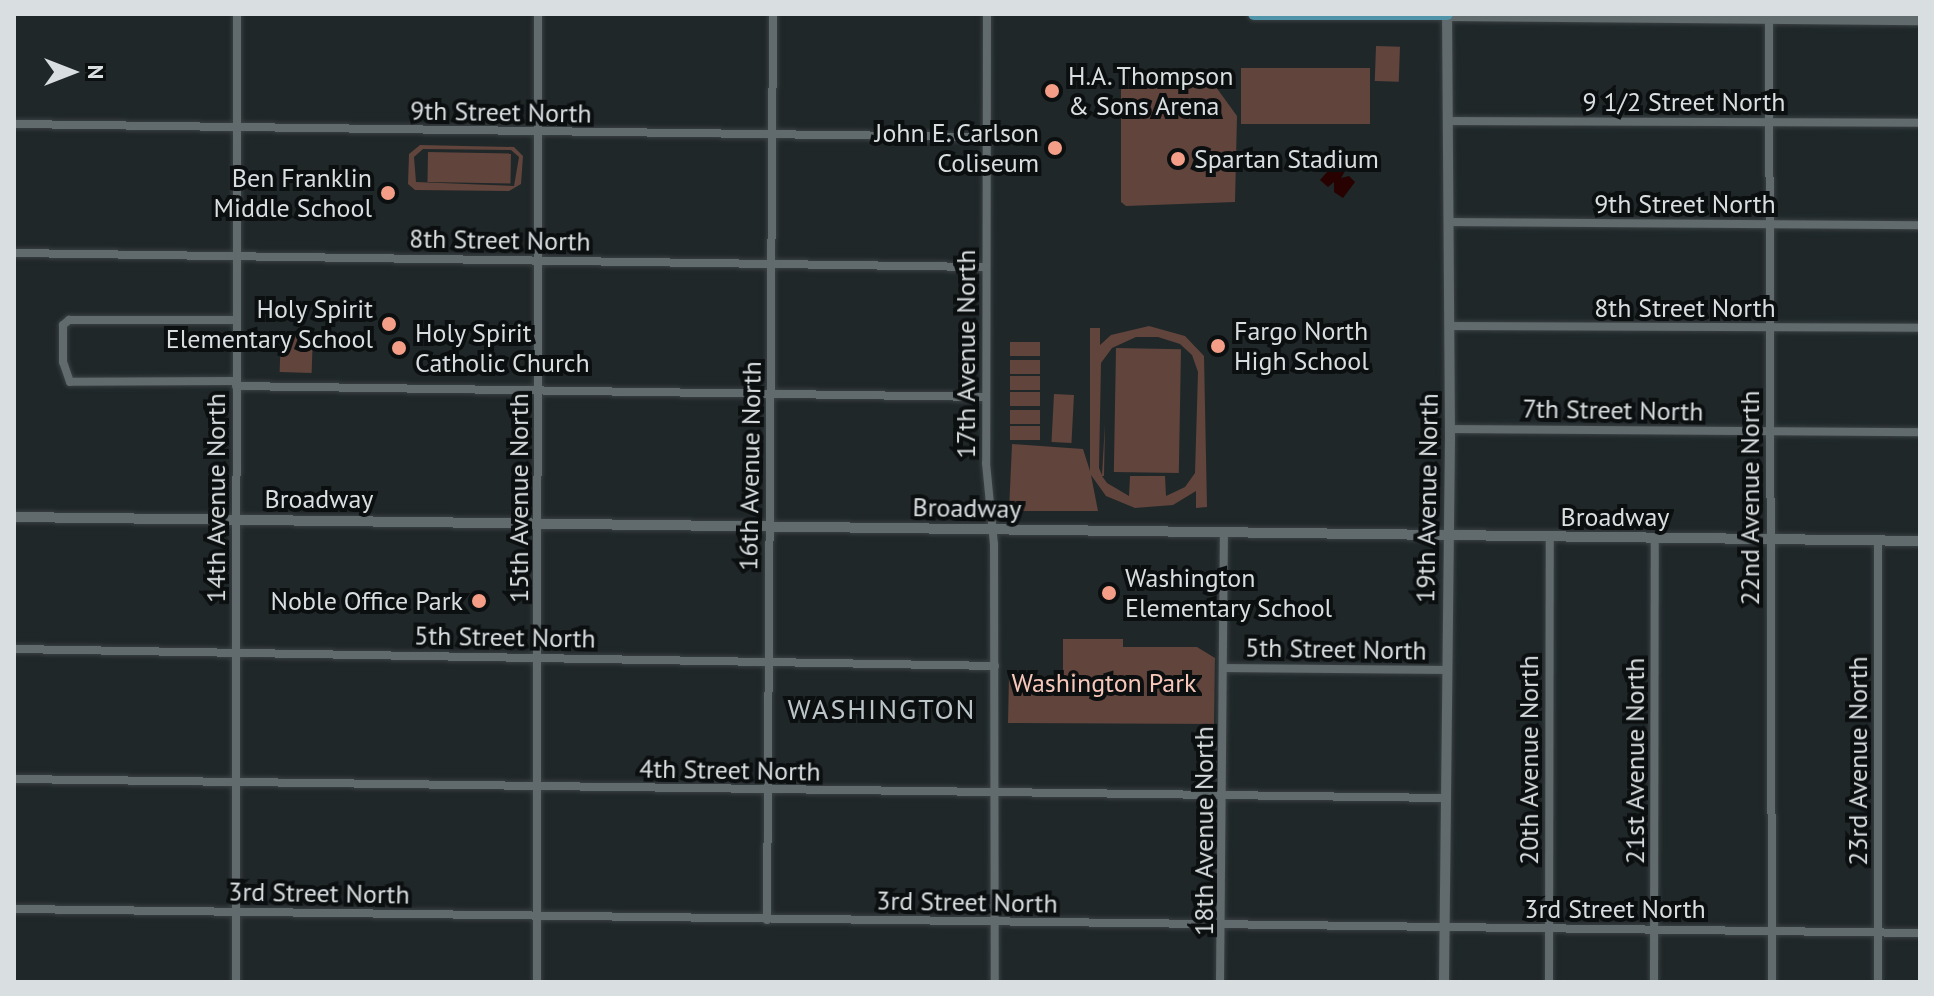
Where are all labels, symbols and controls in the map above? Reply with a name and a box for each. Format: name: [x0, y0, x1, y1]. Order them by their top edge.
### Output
north arrow: [32, 32, 112, 112]
place label: H.A. Thompson & Sons Arena: [1068, 60, 1236, 122]
text: N: [82, 65, 110, 79]
marker: H.A. Thompson & Sons Arena: [1043, 82, 1061, 100]
street label: 9 1/2 Street North: [1582, 86, 1786, 118]
street label: 9th Street North: [410, 95, 592, 129]
place label: John E. Carlson Coliseum: [873, 117, 1039, 178]
marker: John E. Carlson Coliseum: [1046, 139, 1064, 157]
place label: Spartan Stadium: [1194, 143, 1379, 175]
marker: Spartan Stadium: [1169, 150, 1187, 168]
place label: Ben Franklin Middle School: [214, 162, 372, 224]
marker: Ben Franklin Middle School: [379, 184, 397, 202]
street label: 9th Street North: [1594, 188, 1776, 220]
street label: 8th Street North: [409, 223, 591, 257]
street label: 17th Avenue North: [950, 249, 982, 459]
street label: 8th Street North: [1594, 292, 1776, 324]
place label: Holy Spirit Elementary School: [165, 293, 373, 354]
marker: Holy Spirit Elementary School: [380, 315, 398, 333]
place label: Fargo North High School: [1234, 315, 1369, 376]
place label: Holy Spirit Catholic Church: [415, 317, 590, 378]
marker: Fargo North High School: [1209, 337, 1227, 355]
marker: Holy Spirit Catholic Church: [390, 339, 408, 357]
street label: 16th Avenue North: [733, 360, 767, 572]
street label: 22nd Avenue North: [1734, 390, 1766, 606]
street label: 19th Avenue North: [1410, 392, 1444, 604]
street label: 14th Avenue North: [200, 393, 232, 603]
street label: 15th Avenue North: [503, 393, 535, 603]
street label: 7th Street North: [1522, 393, 1704, 427]
street label: Broadway: [265, 483, 373, 515]
street label: Broadway: [912, 491, 1022, 525]
street label: Broadway: [1561, 501, 1669, 533]
place label: Washington Elementary School: [1125, 562, 1333, 624]
marker: Washington Elementary School: [1100, 584, 1118, 602]
place label: Noble Office Park: [271, 585, 463, 617]
marker: Noble Office Park: [470, 592, 488, 610]
street label: 5th Street North: [414, 620, 596, 654]
street label: 5th Street North: [1245, 632, 1427, 666]
street label: 20th Avenue North: [1513, 655, 1545, 865]
street label: 23rd Avenue North: [1842, 656, 1874, 866]
street label: 21st Avenue North: [1619, 657, 1651, 865]
park label: Washington Park: [1011, 667, 1197, 699]
district label: WASHINGTON: [788, 692, 976, 726]
street label: 18th Avenue North: [1188, 726, 1220, 936]
street label: 4th Street North: [639, 753, 821, 787]
street label: 3rd Street North: [228, 876, 410, 910]
street label: 3rd Street North: [876, 885, 1058, 919]
street label: 3rd Street North: [1524, 893, 1706, 925]

